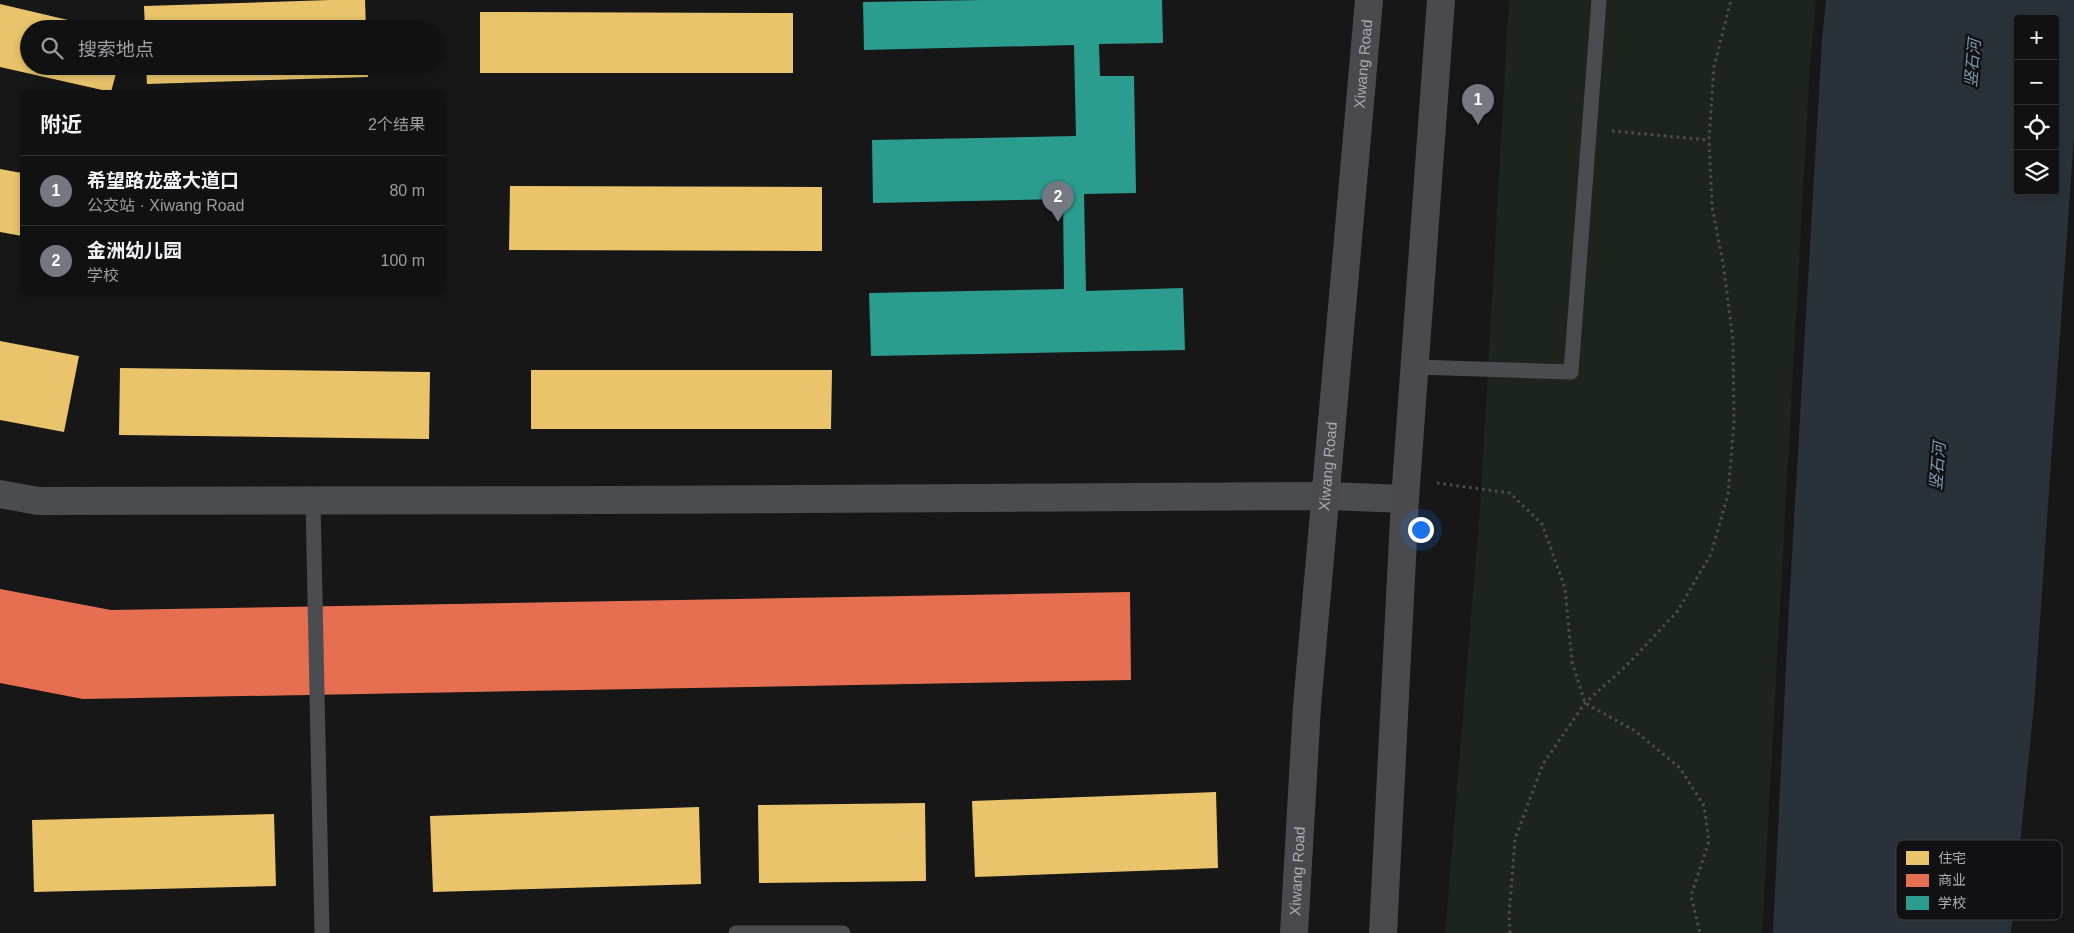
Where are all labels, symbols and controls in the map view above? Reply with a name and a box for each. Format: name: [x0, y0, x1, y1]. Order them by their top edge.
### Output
map controls: [2014, 15, 2059, 195]
button: +: [2014, 15, 2059, 60]
street label: Xiwang Road: [1351, 19, 1375, 109]
search box: [20, 20, 445, 75]
icon: search: [38, 34, 66, 62]
water label: 竖石河: [1962, 35, 1983, 88]
text: 搜索地点: [78, 39, 154, 60]
button: −: [2014, 60, 2059, 105]
pin: 1: [1462, 84, 1494, 125]
button: locate: [2014, 105, 2059, 150]
text: 附近: [40, 113, 82, 136]
text: 2个结果: [368, 116, 425, 133]
button: layers: [2014, 150, 2059, 195]
text: 希望路龙盛大道口: [87, 170, 239, 191]
pin: 2: [1042, 181, 1074, 222]
text: 1: [52, 182, 60, 199]
text: 80 m: [389, 182, 425, 199]
text: 公交站 · Xiwang Road: [87, 197, 244, 214]
text: 金洲幼儿园: [87, 240, 182, 261]
text: 2: [52, 252, 60, 269]
text: 100 m: [381, 252, 425, 269]
text: 学校: [87, 267, 119, 284]
street label: Xiwang Road: [1315, 421, 1340, 511]
water label: 竖石河: [1927, 438, 1948, 491]
your location: [1408, 517, 1434, 543]
street label: Xiwang Road: [1286, 826, 1308, 916]
legend: [1896, 840, 2062, 920]
text: 住宅: [1938, 850, 1966, 866]
text: 商业: [1938, 872, 1966, 888]
text: 学校: [1938, 895, 1966, 911]

